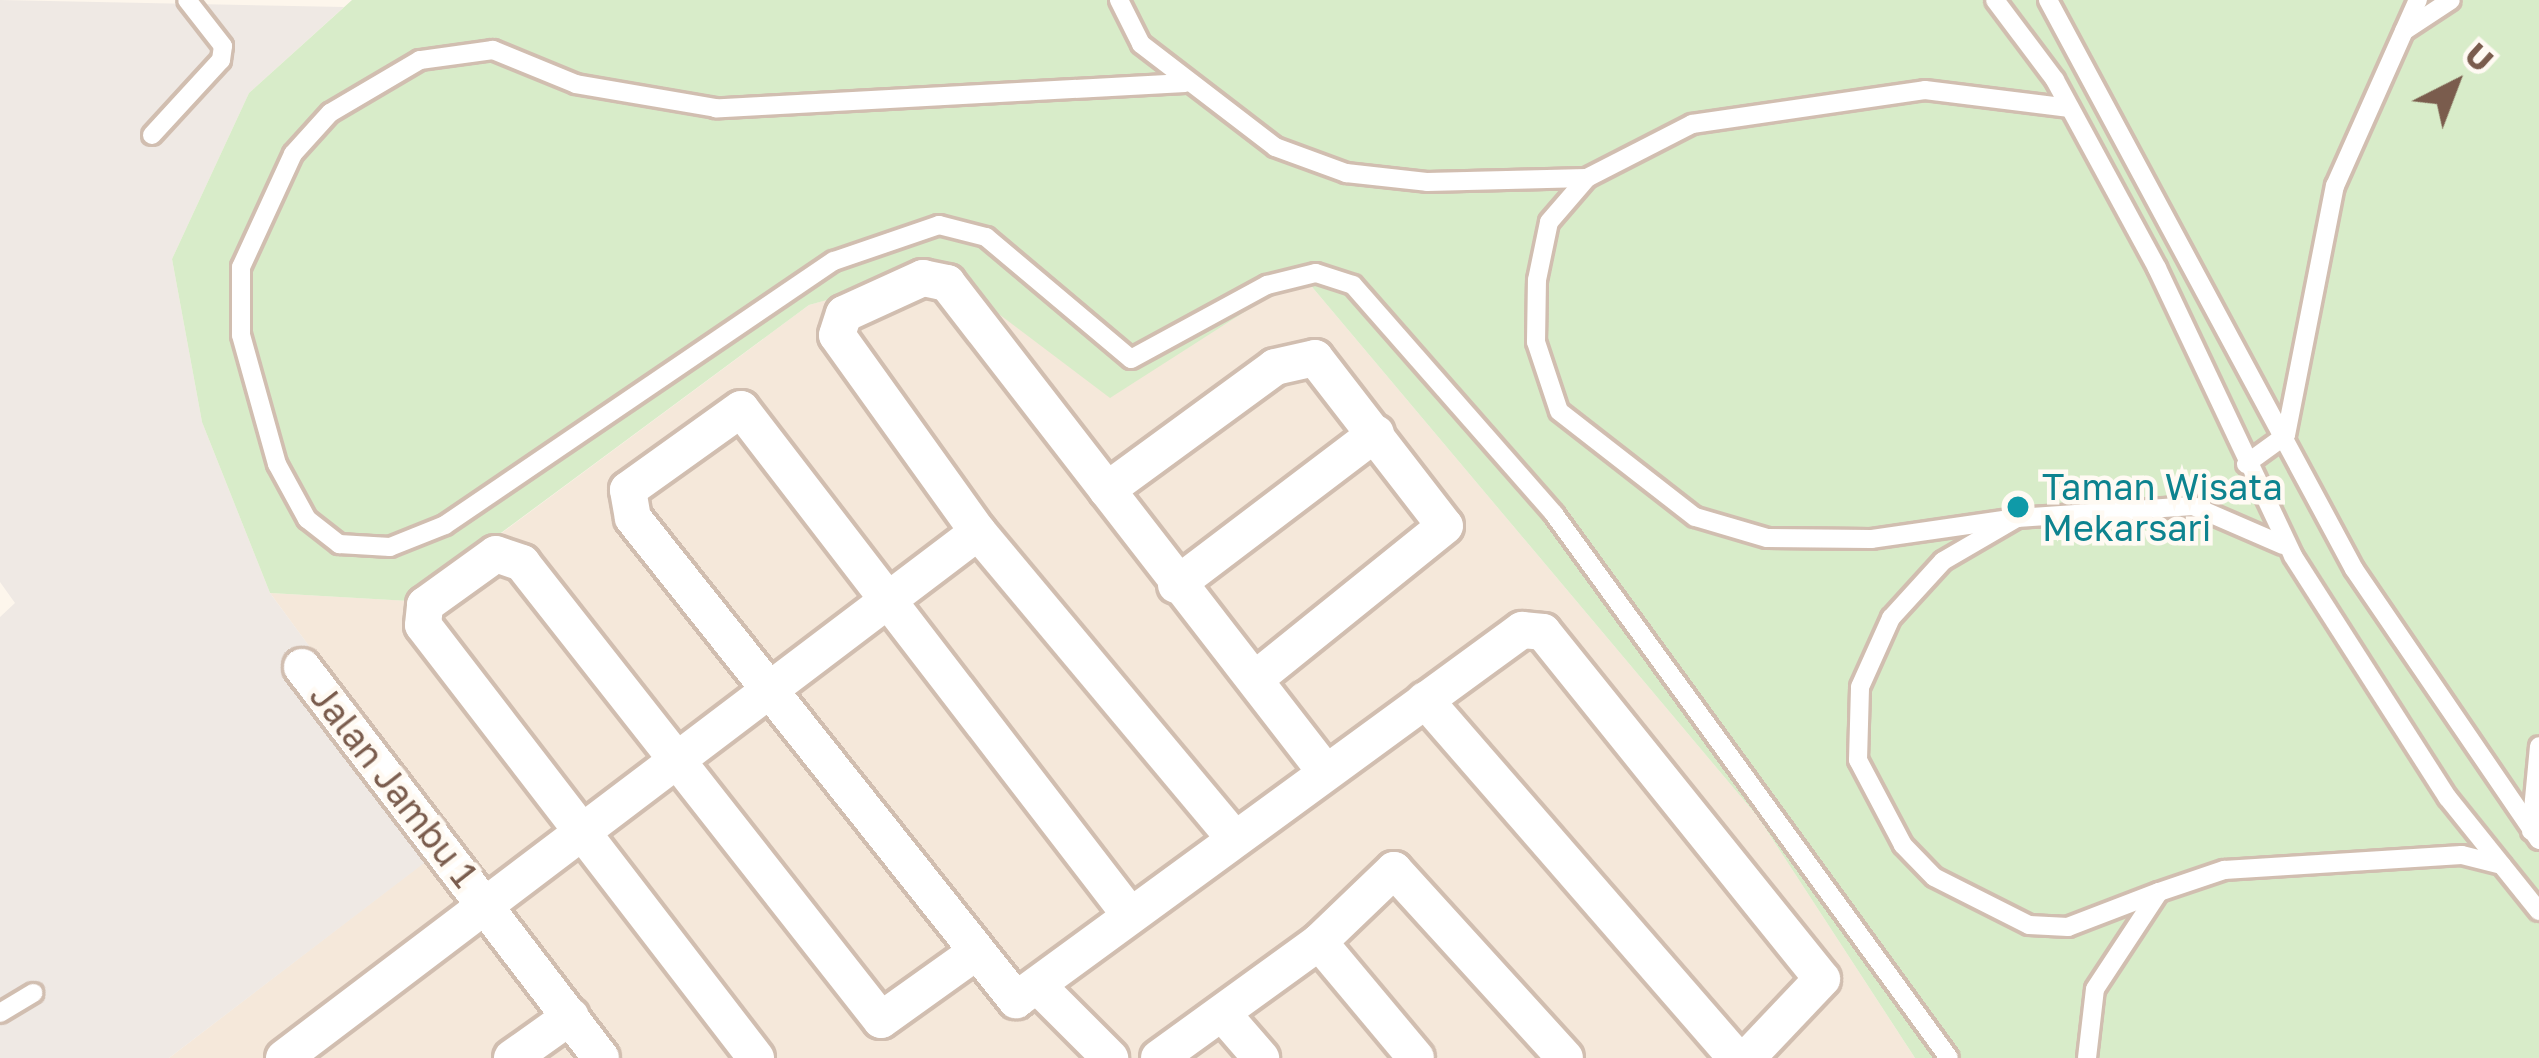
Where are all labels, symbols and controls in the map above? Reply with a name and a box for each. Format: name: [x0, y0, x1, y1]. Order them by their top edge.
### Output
north arrow: [2395, 24, 2515, 144]
text: U: [2457, 34, 2501, 79]
place label: Taman Wisata Mekarsari: [2042, 464, 2283, 549]
marker: Taman Wisata Mekarsari: [2005, 494, 2031, 520]
street label: Jalan Jambu 1: [301, 675, 487, 895]

